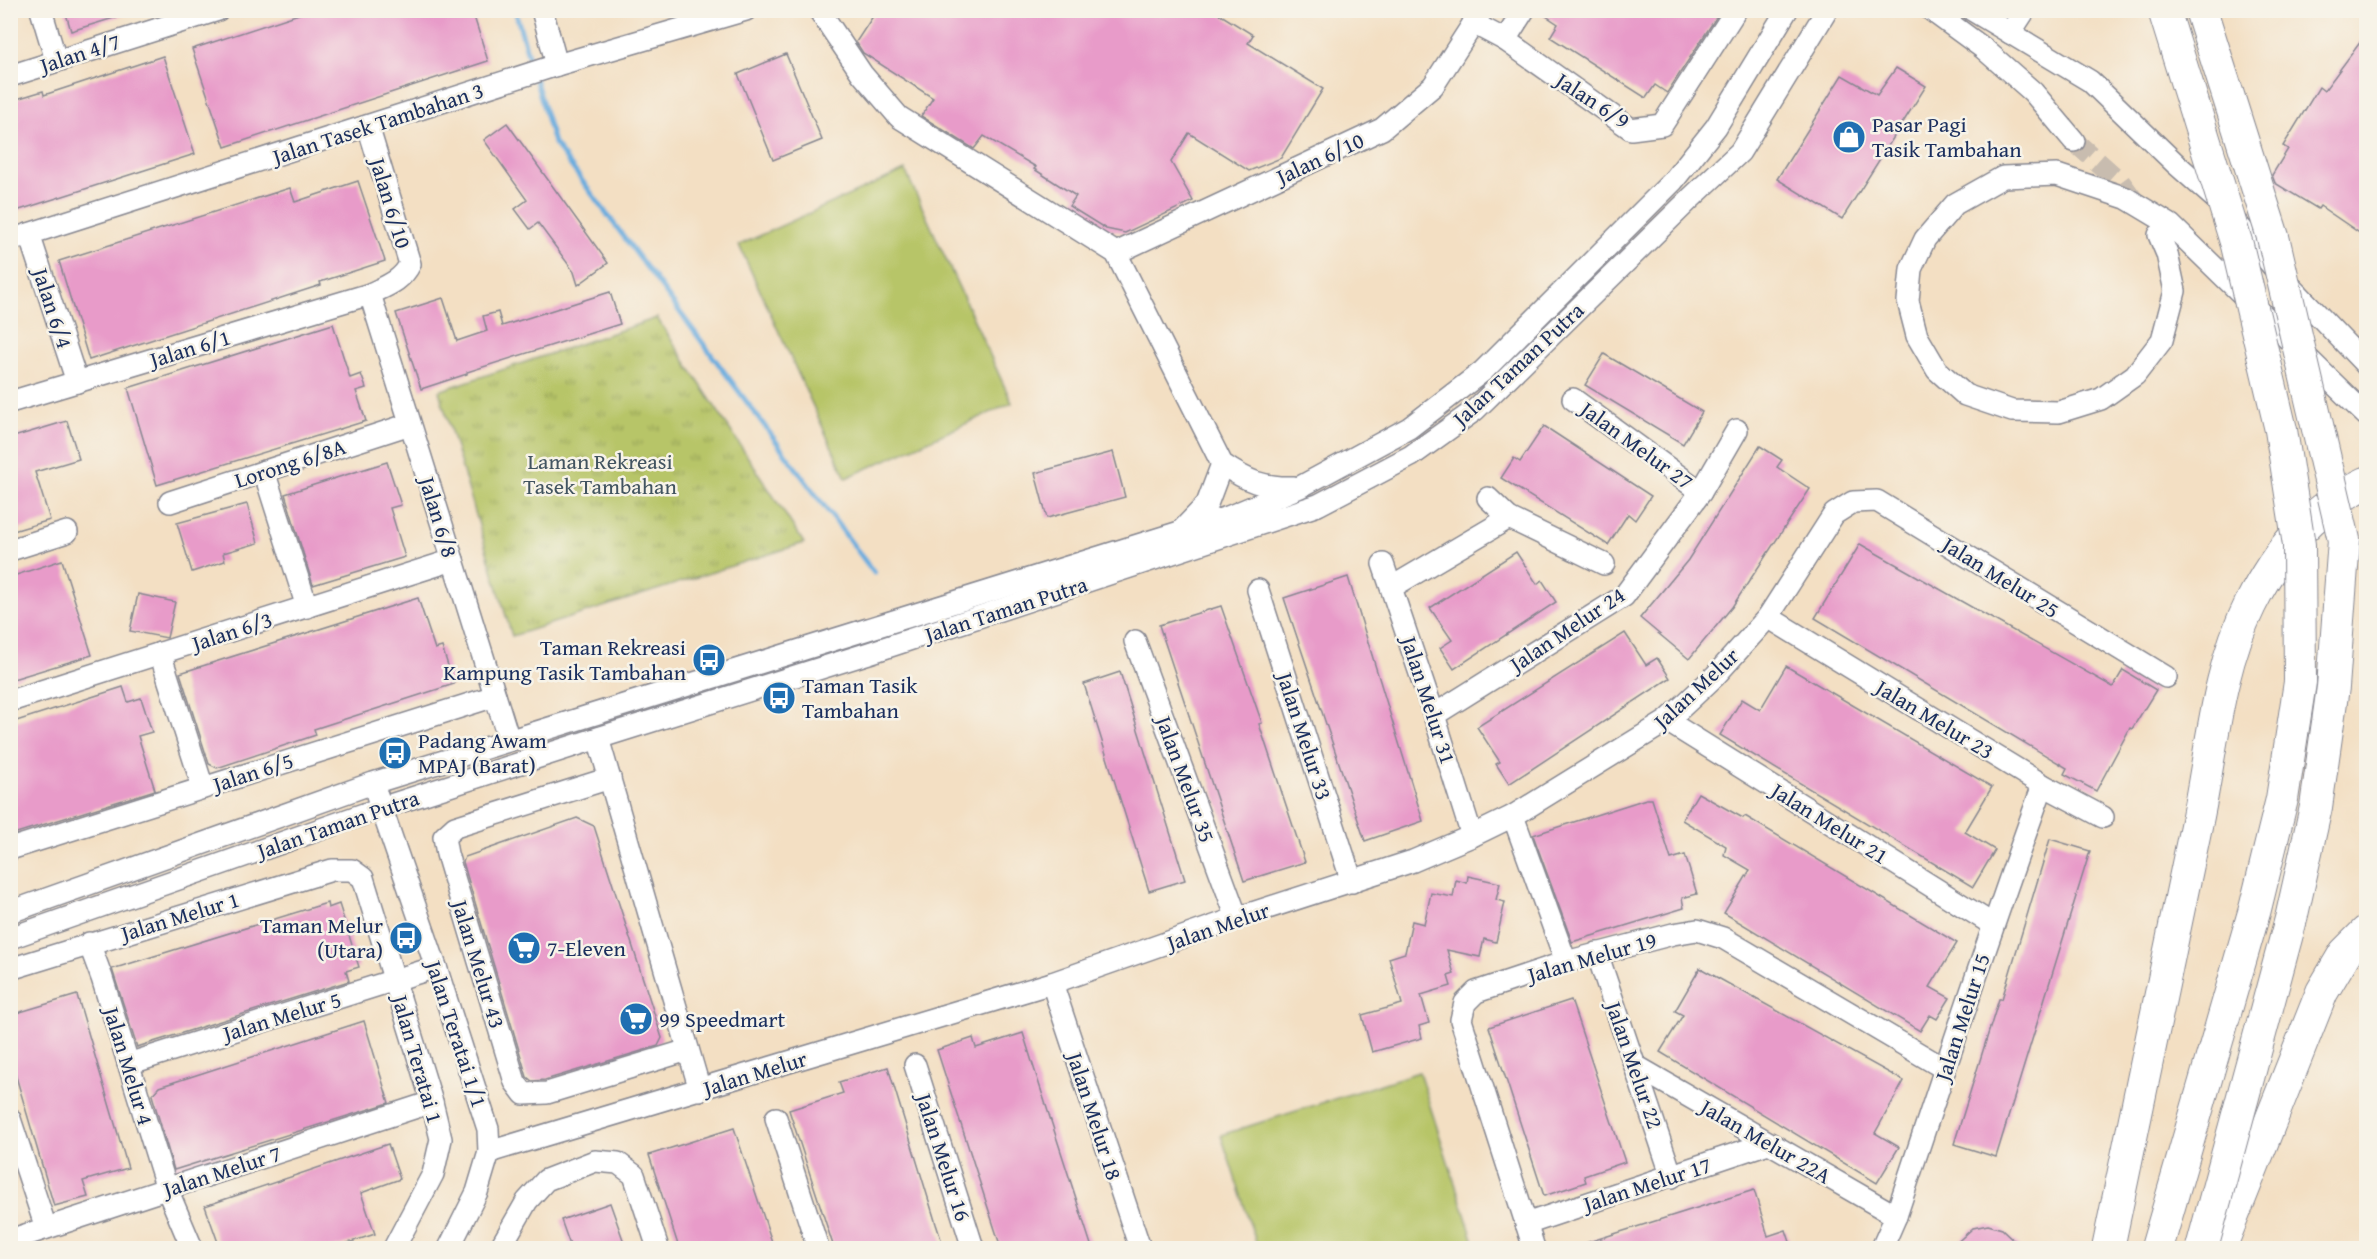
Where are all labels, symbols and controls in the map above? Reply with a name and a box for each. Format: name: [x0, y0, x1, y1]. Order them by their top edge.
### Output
street label: Jalan 4/7: [33, 25, 124, 82]
street label: Jalan 6/9: [1547, 62, 1636, 136]
street label: Jalan Tasek Tambahan 3: [265, 74, 488, 173]
place label: Pasar Pagi Tasik Tambahan: [1872, 108, 2022, 165]
shop icon: Pasar Pagi Tasik Tambahan: [1831, 119, 1867, 155]
street label: Jalan 6/10: [1268, 124, 1369, 193]
street label: Jalan 6/10: [361, 151, 420, 252]
street label: Jalan 6/4: [24, 261, 81, 352]
street label: Jalan Taman Putra: [1443, 294, 1591, 435]
street label: Jalan 6/1: [143, 321, 234, 376]
street label: Jalan Melur 27: [1572, 391, 1700, 497]
street label: Lorong 6/8A: [230, 430, 350, 496]
park label: Laman Rekreasi Tasek Tambahan: [523, 445, 677, 502]
street label: Jalan 6/8: [411, 470, 466, 561]
street label: Jalan Melur 25: [1934, 527, 2066, 626]
street label: Jalan Taman Putra: [918, 567, 1092, 651]
street label: Jalan Melur 24: [1501, 579, 1631, 681]
street label: Jalan 6/3: [185, 603, 276, 660]
street label: Jalan Melur 31: [1392, 629, 1465, 768]
place label: Taman Rekreasi Kampung Tasik Tambahan: [443, 631, 687, 688]
street label: Jalan Melur: [1644, 640, 1746, 738]
bus stop icon: Taman Rekreasi Kampung Tasik Tambahan: [691, 642, 727, 678]
street label: Jalan Melur 33: [1268, 665, 1341, 804]
place label: Taman Tasik Tambahan: [802, 669, 918, 726]
street label: Jalan Melur 23: [1867, 670, 2000, 767]
bus stop icon: Taman Tasik Tambahan: [761, 680, 797, 716]
street label: Jalan Melur 35: [1147, 708, 1224, 847]
place label: Padang Awam MPAJ (Barat): [418, 724, 547, 781]
bus stop icon: Padang Awam MPAJ (Barat): [377, 735, 413, 771]
street label: Jalan 6/5: [206, 744, 297, 801]
street label: Jalan Melur 21: [1763, 773, 1895, 872]
street label: Jalan Taman Putra: [250, 781, 424, 868]
street label: Jalan Melur 1: [114, 883, 243, 950]
street label: Jalan Melur 43: [443, 893, 514, 1032]
street label: Jalan Melur: [1160, 894, 1274, 959]
place label: Taman Melur (Utara): [260, 909, 383, 966]
bus stop icon: Taman Melur (Utara): [388, 920, 424, 956]
street label: Jalan Melur 19: [1521, 923, 1660, 991]
supermarket icon: 7-Eleven: [506, 930, 542, 966]
place label: 7-Eleven: [547, 932, 627, 964]
street label: Jalan Melur 15: [1925, 949, 1998, 1088]
street label: Jalan Teratai 1/1: [417, 953, 496, 1112]
street label: Jalan Melur 5: [216, 983, 345, 1050]
street label: Jalan Teratai 1: [384, 988, 452, 1127]
street label: Jalan Melur 22: [1597, 994, 1672, 1133]
street label: Jalan Melur 4: [95, 1000, 162, 1129]
supermarket icon: 99 Speedmart: [618, 1001, 654, 1037]
place label: 99 Speedmart: [659, 1003, 785, 1035]
street label: Jalan Melur: [696, 1042, 811, 1105]
street label: Jalan Melur 18: [1058, 1045, 1131, 1184]
street label: Jalan Melur 16: [907, 1086, 980, 1225]
street label: Jalan Melur 22A: [1692, 1089, 1838, 1192]
street label: Jalan Melur 7: [156, 1137, 285, 1206]
street label: Jalan Melur 17: [1576, 1148, 1715, 1221]

